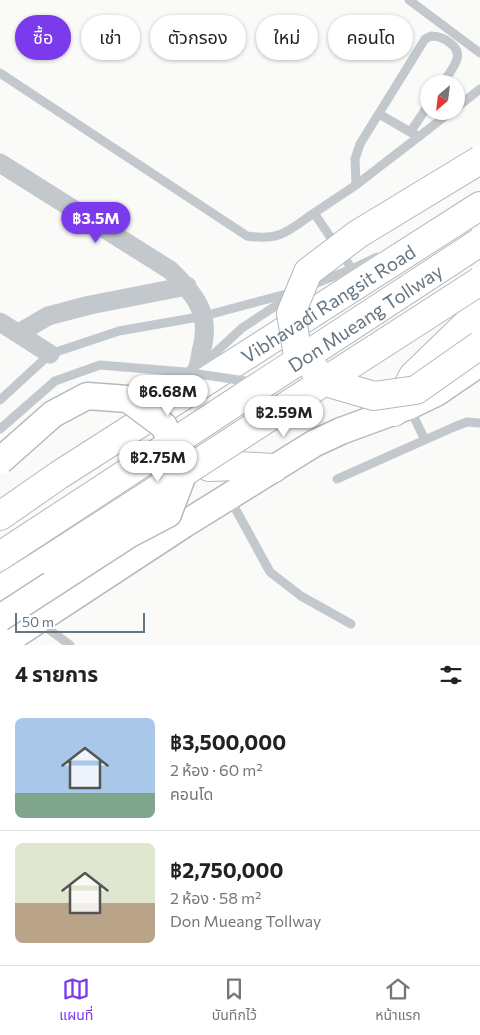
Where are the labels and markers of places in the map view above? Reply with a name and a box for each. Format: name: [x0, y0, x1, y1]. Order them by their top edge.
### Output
pin: ฿3.5M: [61, 202, 131, 244]
pin: ฿6.68M: [127, 374, 209, 417]
pin: ฿2.59M: [243, 396, 325, 438]
pin: ฿2.75M: [117, 440, 199, 483]

